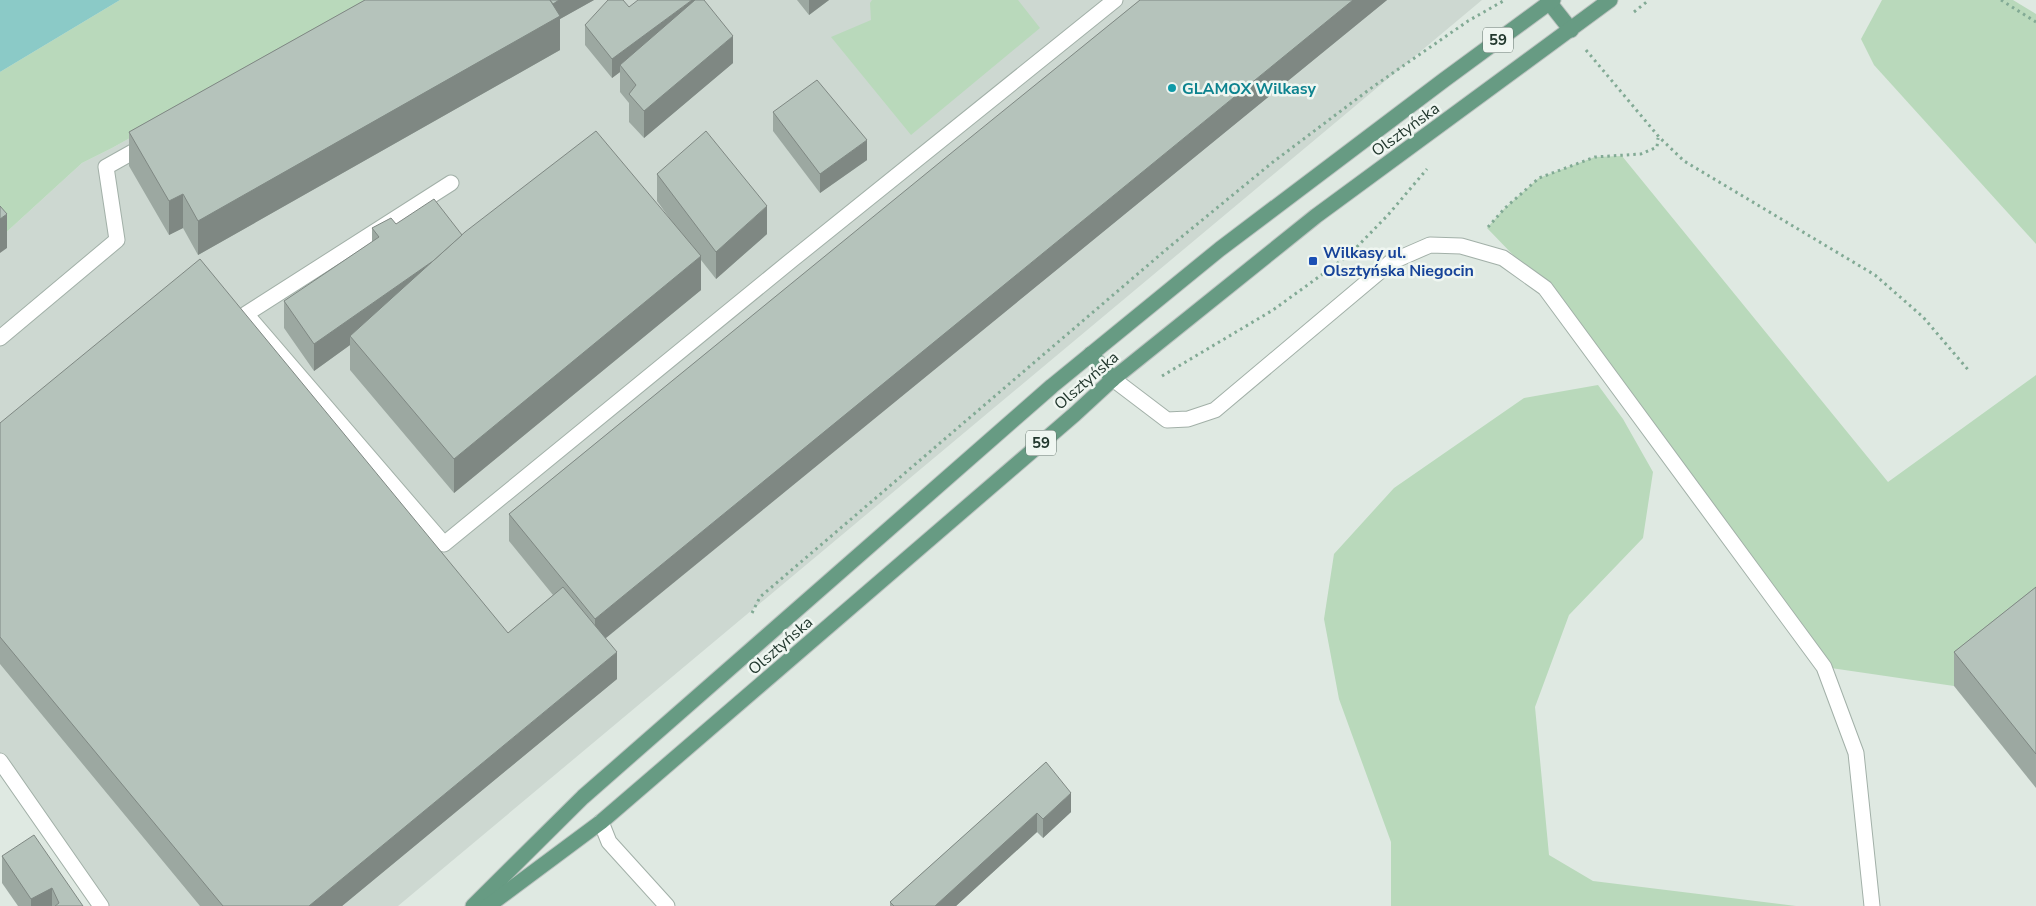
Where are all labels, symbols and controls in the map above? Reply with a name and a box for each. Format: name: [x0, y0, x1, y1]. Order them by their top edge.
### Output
road number: 59: [1483, 28, 1513, 52]
place label: GLAMOX Wilkasy: [1182, 78, 1316, 100]
marker: GLAMOX Wilkasy: [1166, 82, 1178, 94]
street label: Olsztyńska: [1367, 98, 1444, 162]
place label: Wilkasy ul. Olsztyńska Niegocin: [1323, 242, 1474, 282]
marker: Wilkasy ul. Olsztyńska Niegocin: [1307, 255, 1319, 267]
street label: Olsztyńska: [1050, 347, 1124, 415]
road number: 59: [1026, 430, 1056, 456]
street label: Olsztyńska: [744, 612, 818, 680]

